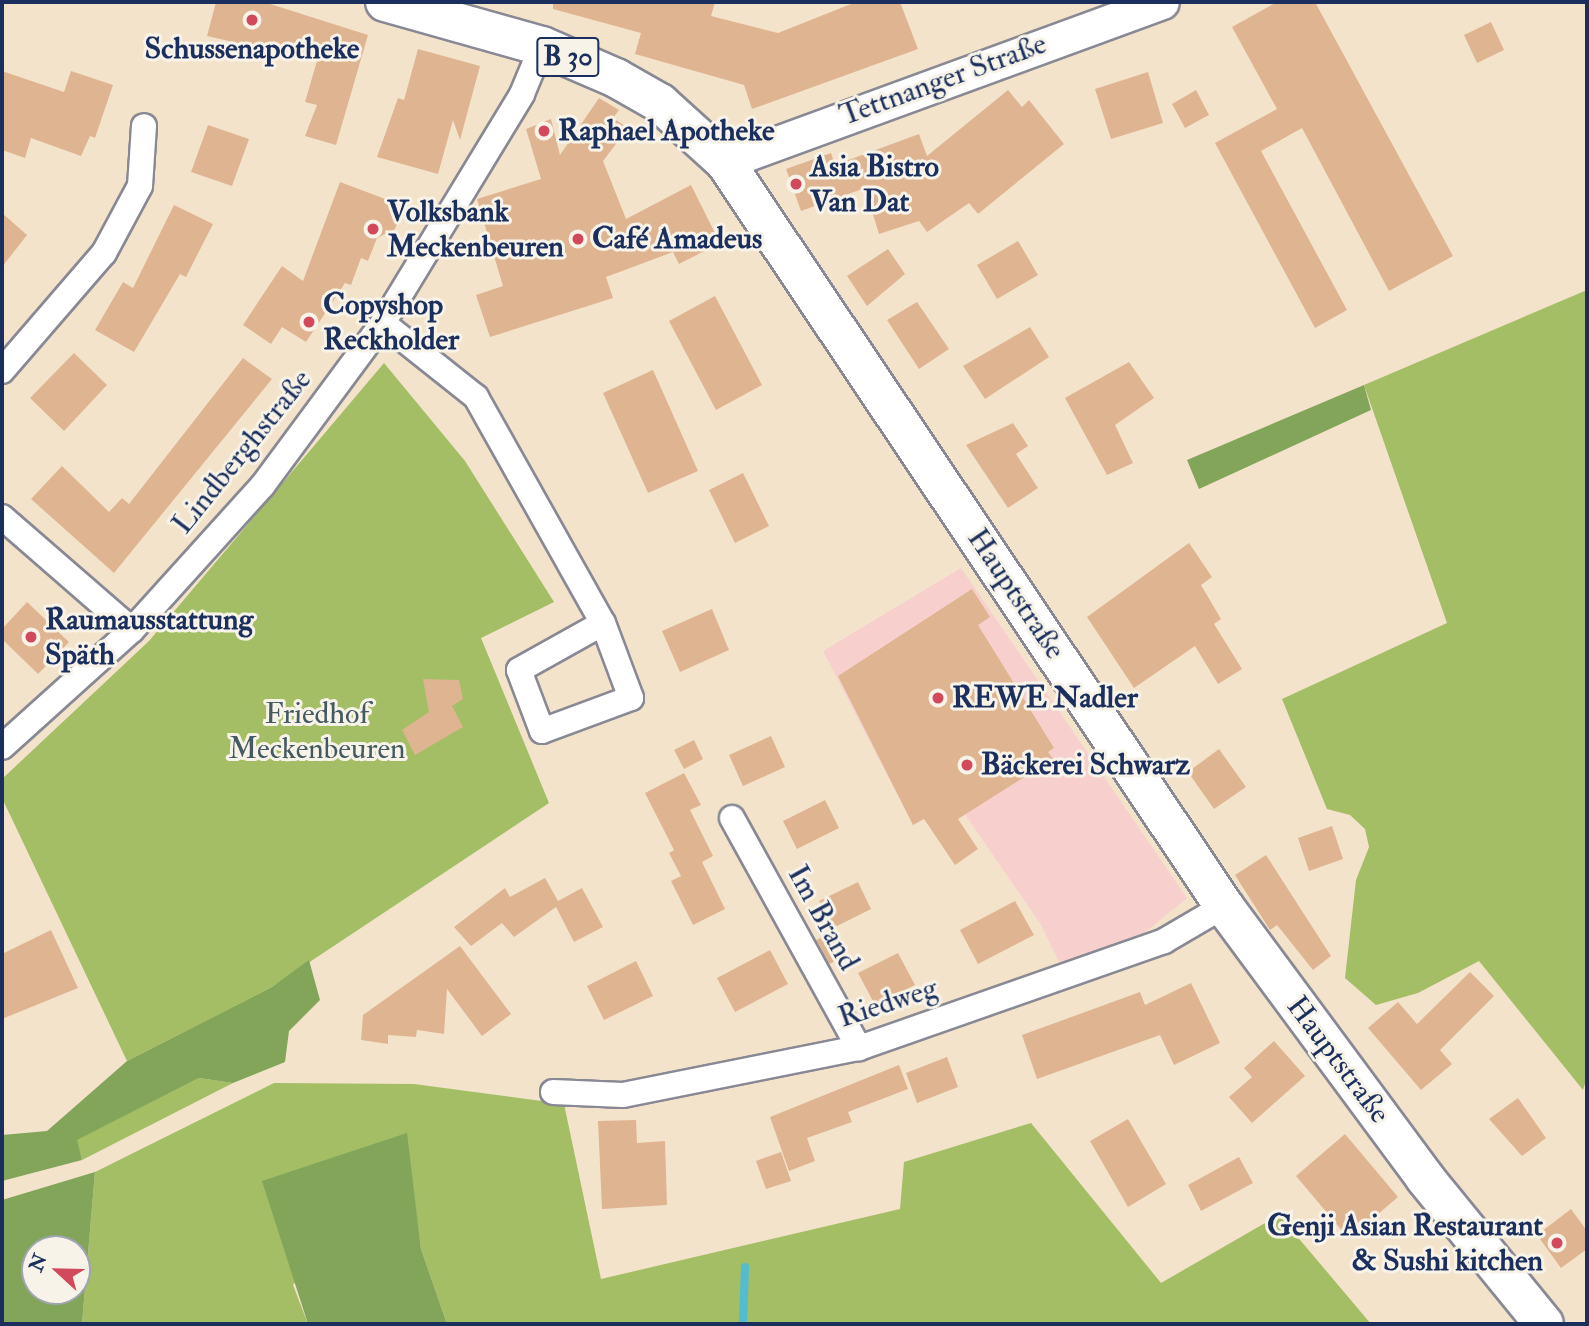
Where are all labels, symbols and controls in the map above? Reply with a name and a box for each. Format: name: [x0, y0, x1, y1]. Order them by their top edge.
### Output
marker: Schussenapotheke: [244, 12, 260, 28]
street label: Tettnanger Straße: [835, 26, 1051, 134]
place label: Schussenapotheke: [145, 31, 359, 67]
road number: B 30: [535, 32, 601, 82]
place label: Raphael Apotheke: [558, 113, 775, 149]
marker: Raphael Apotheke: [536, 123, 552, 139]
place label: Asia Bistro Van Dat: [810, 149, 939, 220]
marker: Asia Bistro Van Dat: [788, 176, 804, 192]
place label: Volksbank Meckenbeuren: [387, 194, 564, 264]
marker: Volksbank Meckenbeuren: [365, 221, 381, 237]
place label: Café Amadeus: [592, 221, 762, 257]
marker: Café Amadeus: [570, 231, 586, 247]
place label: Copyshop Reckholder: [323, 287, 459, 358]
marker: Copyshop Reckholder: [301, 314, 317, 330]
street label: Lindberghstraße: [165, 363, 319, 541]
street label: Hauptstraße: [959, 522, 1073, 666]
place label: Raumausstattung Späth: [45, 602, 253, 672]
marker: Raumausstattung Späth: [23, 629, 39, 645]
place label: REWE Nadler: [952, 680, 1138, 716]
marker: REWE Nadler: [930, 690, 946, 706]
park label: Friedhof Meckenbeuren: [229, 696, 405, 766]
place label: Bäckerei Schwarz: [981, 747, 1190, 783]
marker: Bäckerei Schwarz: [959, 757, 975, 773]
street label: Im Brand: [779, 859, 867, 977]
street label: Riedweg: [834, 970, 942, 1036]
street label: Hauptstraße: [1279, 989, 1397, 1131]
place label: Genji Asian Restaurant & Sushi kitchen: [1267, 1208, 1543, 1278]
north arrow: [21, 1235, 91, 1305]
marker: Genji Asian Restaurant & Sushi kitchen: [1549, 1235, 1565, 1251]
text: N: [24, 1251, 53, 1275]

